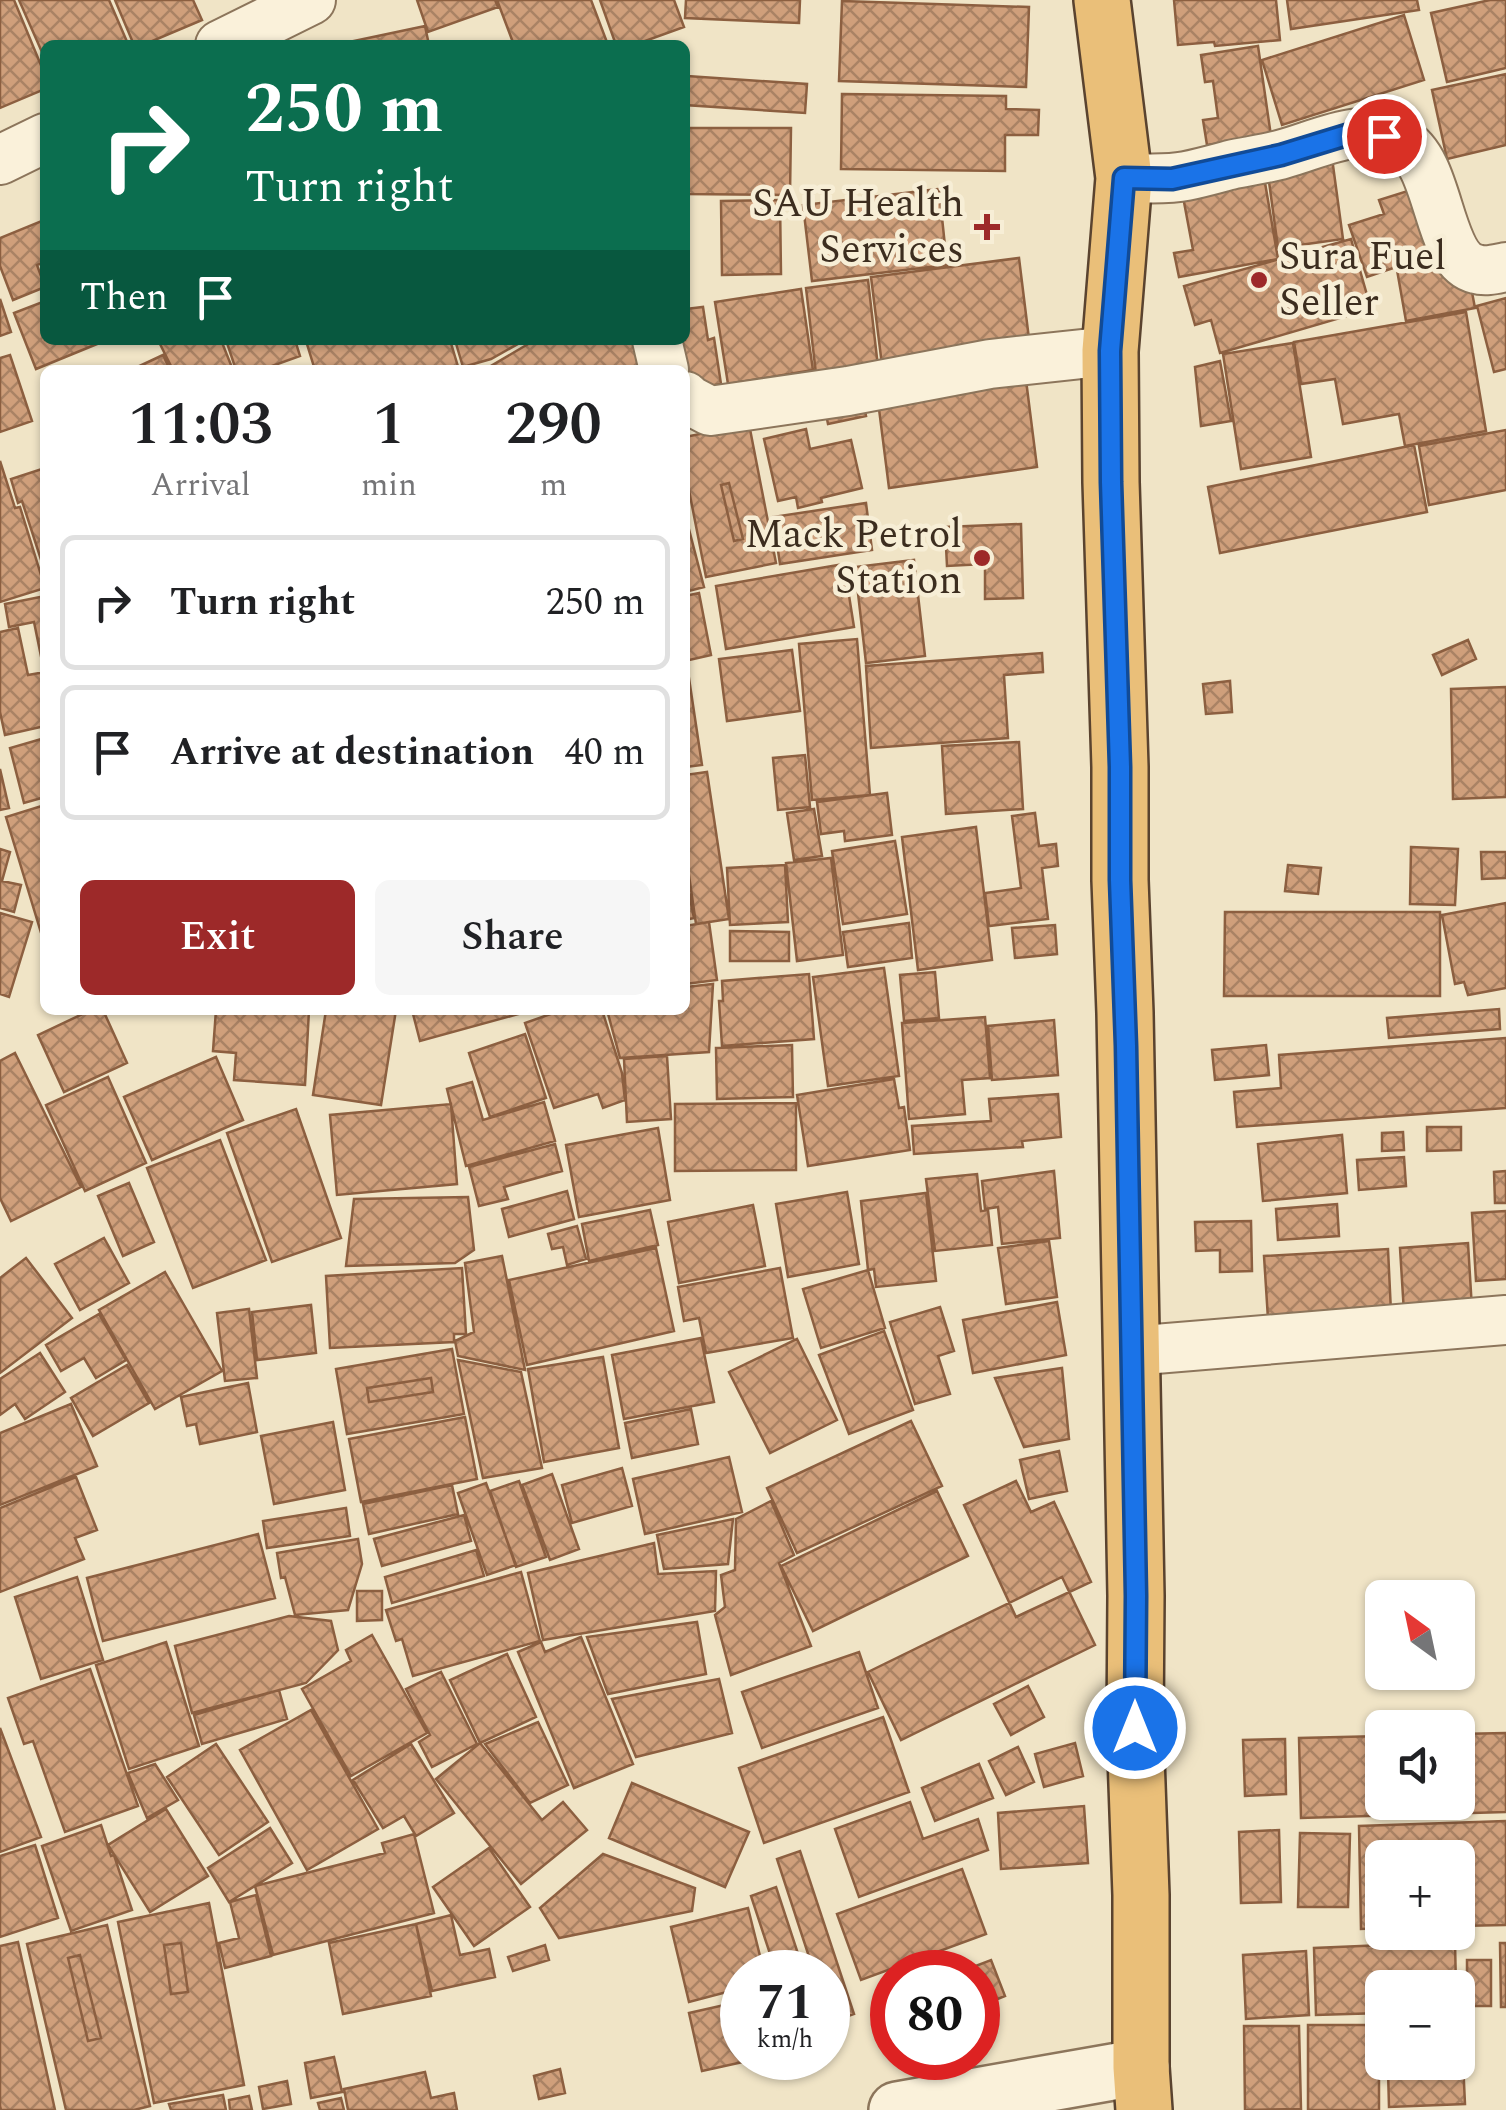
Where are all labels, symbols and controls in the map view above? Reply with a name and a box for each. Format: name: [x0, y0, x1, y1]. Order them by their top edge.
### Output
text: 250 m: [245, 57, 443, 163]
icon: right: [80, 80, 210, 210]
pin: [1342, 94, 1427, 179]
icon: arrive: [1357, 109, 1412, 164]
text: Turn right: [245, 153, 454, 222]
place label: SAU Health Services: [752, 174, 964, 281]
marker: SAU Health Services: [974, 214, 1000, 240]
place label: Sura Fuel Seller: [1279, 227, 1446, 334]
text: Then: [80, 269, 168, 327]
marker: Sura Fuel Seller: [1248, 269, 1270, 291]
icon: arrive: [188, 270, 243, 325]
text: 11:03: [128, 379, 273, 471]
text: 1: [373, 379, 405, 471]
text: 290: [505, 379, 602, 471]
text: Arrival: [151, 461, 250, 510]
text: min: [361, 461, 417, 510]
text: m: [540, 461, 567, 510]
place label: Mack Petrol Station: [745, 505, 962, 612]
marker: Mack Petrol Station: [971, 547, 993, 569]
text: Turn right: [170, 574, 355, 632]
text: 250 m: [546, 574, 645, 632]
icon: right: [85, 575, 140, 630]
text: Arrive at destination: [170, 724, 534, 782]
text: 40 m: [565, 724, 645, 782]
icon: arrive: [85, 725, 140, 780]
button: Exit: [80, 880, 355, 995]
button: Share: [375, 880, 650, 995]
north arrow: [1365, 1580, 1475, 1690]
map controls: [1365, 1580, 1475, 2080]
position arrow: [1083, 1676, 1187, 1780]
button: sound: [1365, 1710, 1475, 1820]
button: +: [1365, 1840, 1475, 1950]
speed limit sign: 80: [870, 1950, 1000, 2080]
text: 71: [757, 1965, 813, 2041]
button: −: [1365, 1970, 1475, 2080]
text: km/h: [757, 2021, 813, 2059]

